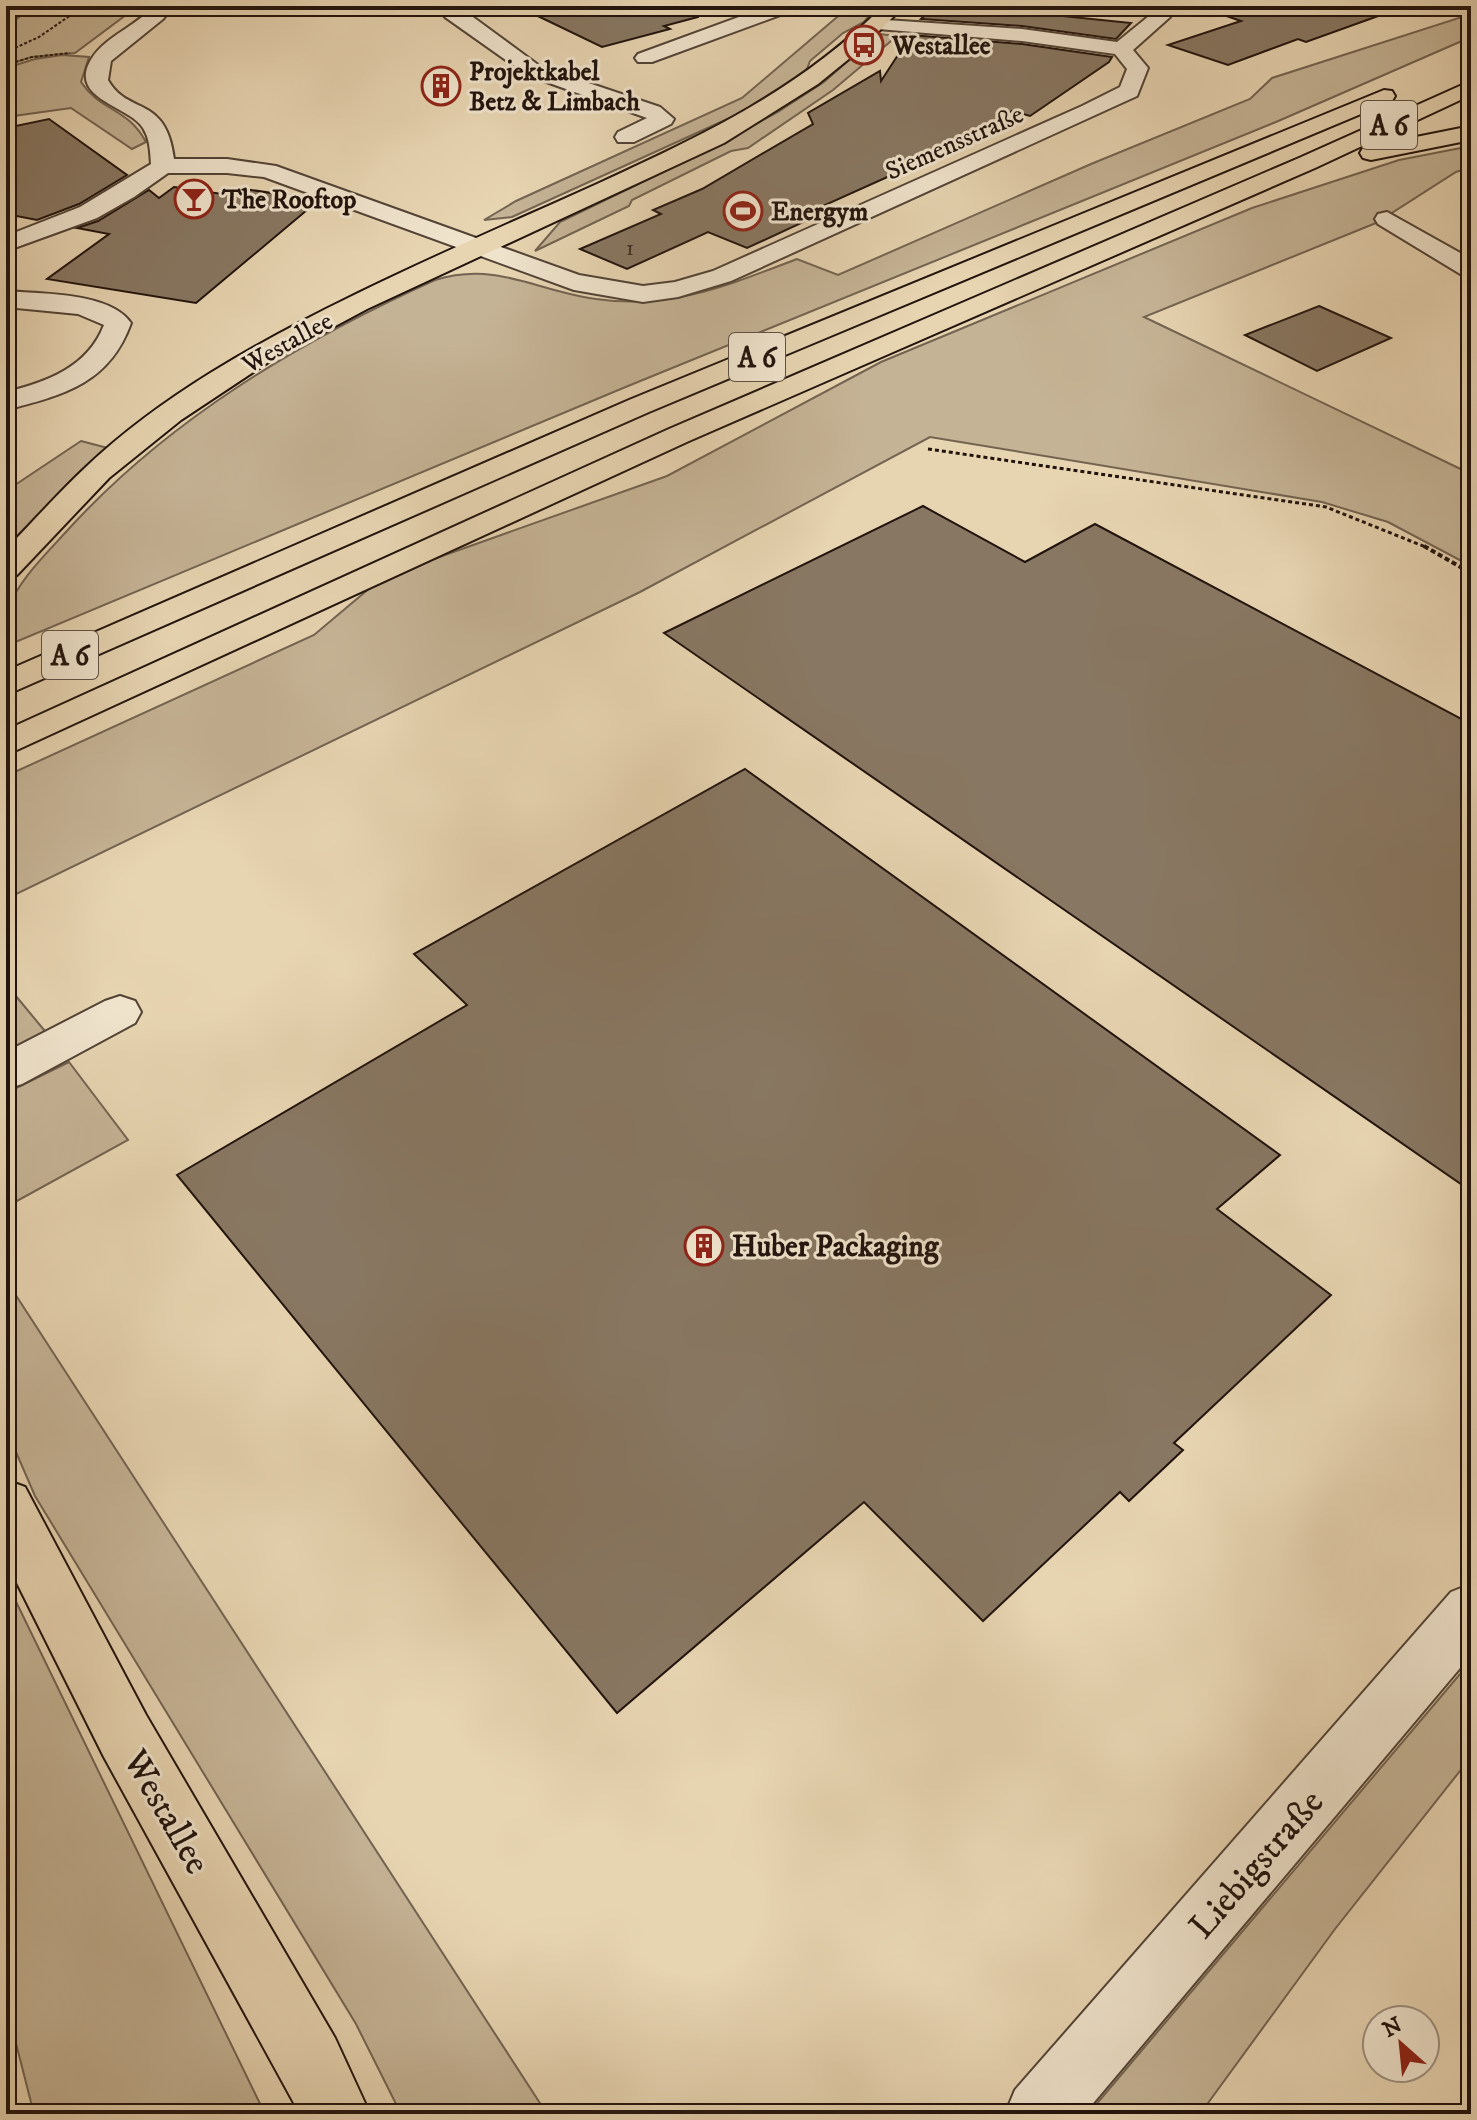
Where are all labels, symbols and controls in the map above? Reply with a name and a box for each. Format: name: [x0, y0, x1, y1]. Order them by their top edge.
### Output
bus stop icon: Westallee: [843, 24, 885, 66]
place label: Westallee: [891, 30, 991, 63]
place label: Projektkabel Betz & Limbach: [469, 56, 640, 119]
building icon: Projektkabel Betz & Limbach: [420, 65, 462, 107]
street label: Siemensstraße: [880, 98, 1029, 189]
road number: A 6: [1361, 101, 1417, 149]
bar icon: The Rooftop: [173, 178, 215, 220]
place label: The Rooftop: [221, 184, 356, 217]
sports icon: Energym: [722, 190, 764, 232]
place label: Energym: [771, 196, 869, 229]
house number: 1: [626, 235, 634, 262]
street label: Westallee: [236, 305, 339, 382]
road number: A 6: [729, 333, 785, 381]
road number: A 6: [42, 631, 98, 679]
building icon: Huber Packaging: [683, 1225, 725, 1267]
place label: Huber Packaging: [732, 1229, 940, 1266]
street label: Westallee: [112, 1741, 219, 1883]
street label: Liebigstraße: [1180, 1781, 1334, 1948]
north arrow: [1361, 2004, 1441, 2084]
text: N: [1378, 2011, 1407, 2044]

